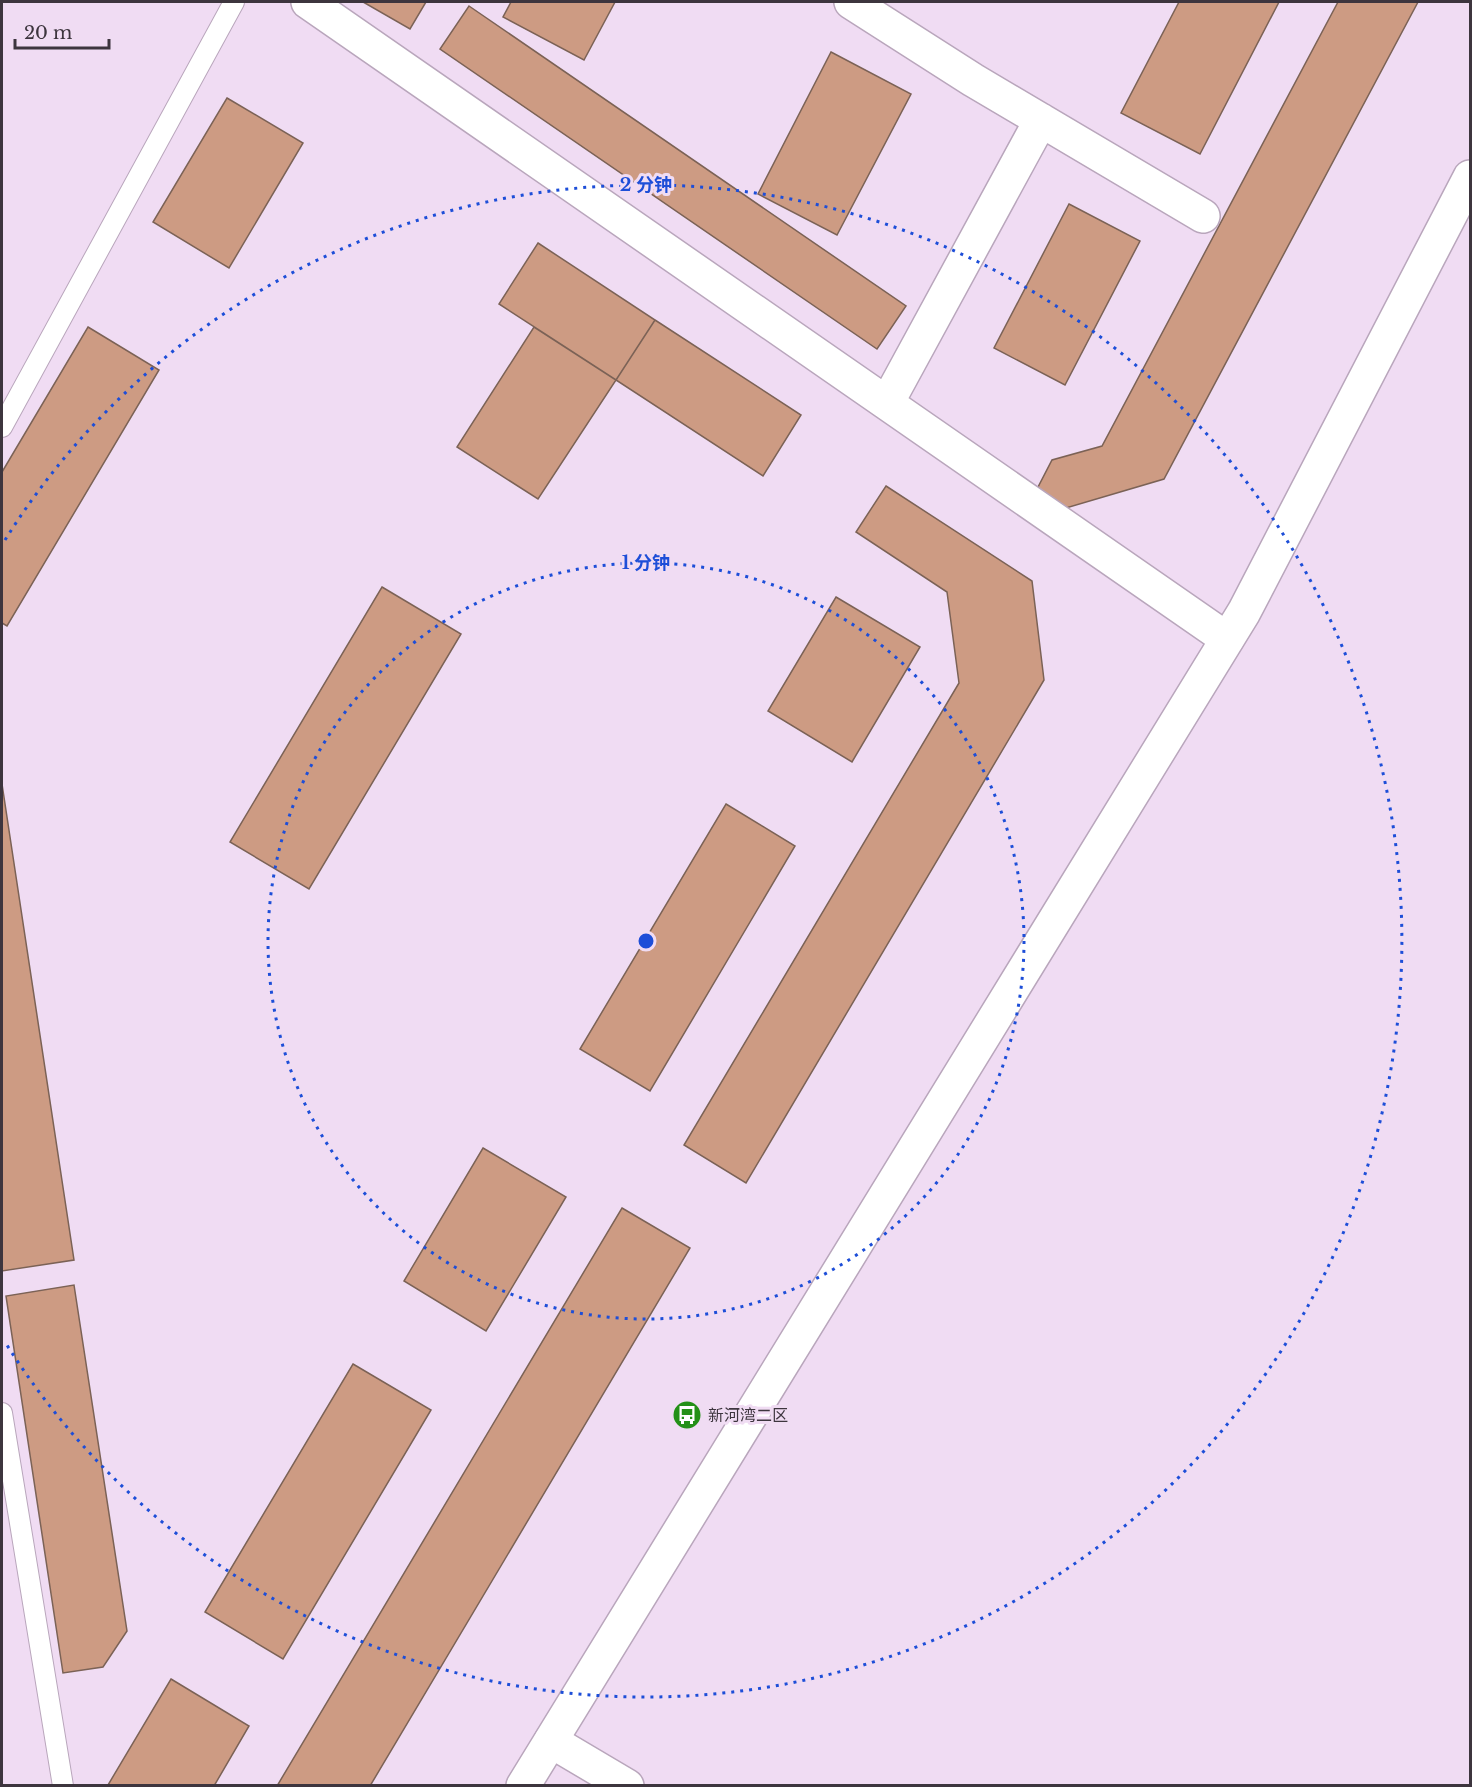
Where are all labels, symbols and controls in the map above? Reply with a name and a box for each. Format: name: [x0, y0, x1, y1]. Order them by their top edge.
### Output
scale bar: [15, 12, 110, 50]
text: 20 m: [24, 22, 72, 44]
text: 2 分钟: [620, 174, 672, 196]
text: 1 分钟: [622, 552, 670, 574]
centre of rings: [636, 931, 656, 951]
bus stop icon: 新河湾二区: [671, 1399, 703, 1431]
place label: 新河湾二区: [708, 1405, 788, 1425]

